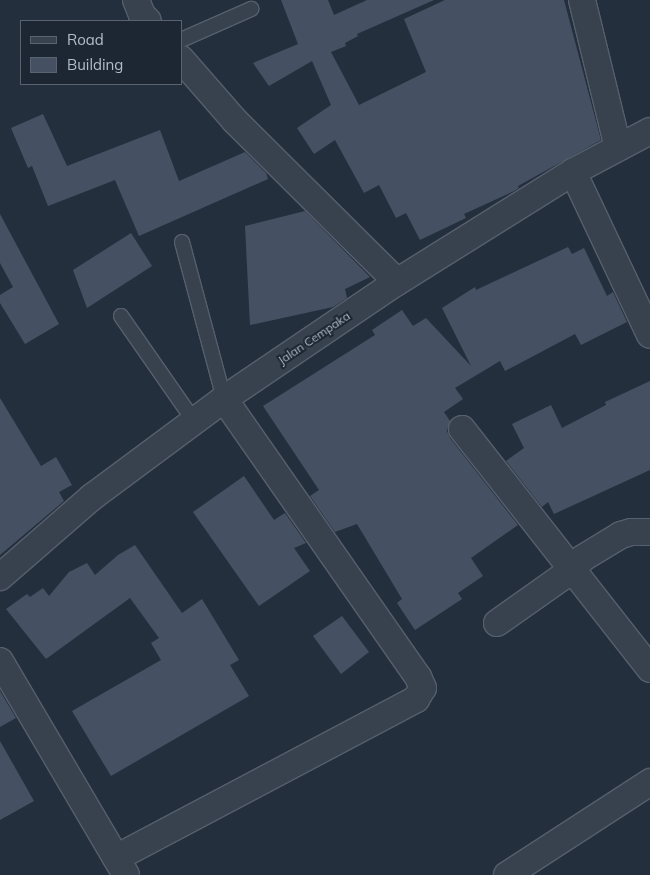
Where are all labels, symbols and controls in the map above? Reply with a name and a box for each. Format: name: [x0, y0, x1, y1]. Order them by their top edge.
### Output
legend: [20, 20, 182, 85]
text: Road: [67, 30, 104, 49]
text: Building: [67, 55, 123, 74]
street label: Jalan Cempaka: [275, 309, 353, 367]

